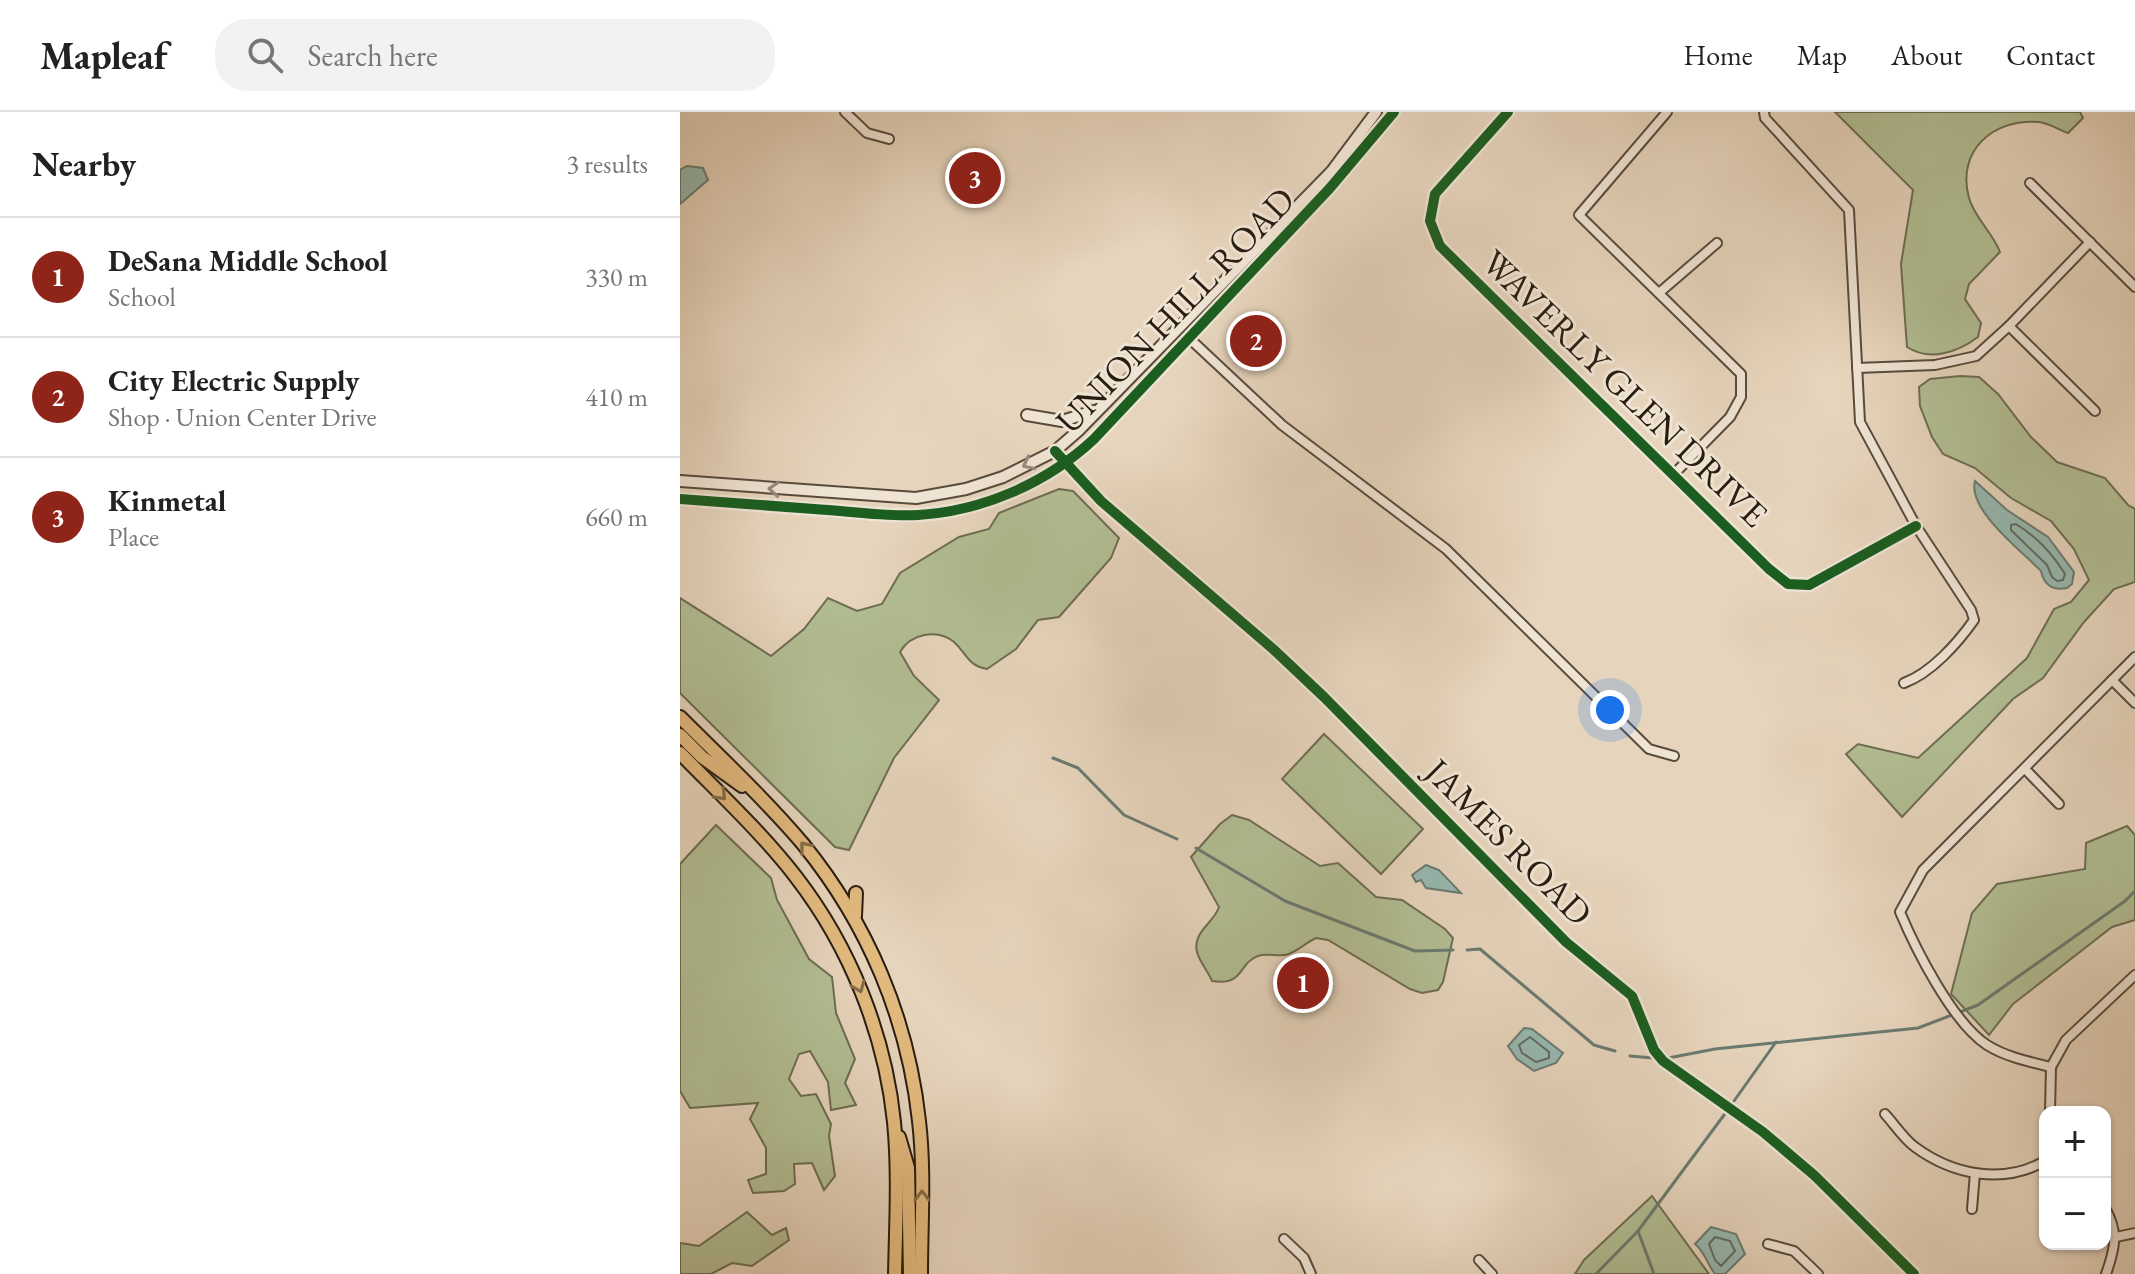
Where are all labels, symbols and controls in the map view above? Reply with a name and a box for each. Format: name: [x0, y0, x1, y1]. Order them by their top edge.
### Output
search box: [215, 19, 775, 91]
text: Mapleaf: [40, 31, 167, 80]
icon: search: [243, 33, 287, 77]
text: Search here: [307, 36, 438, 75]
text: Home: [1683, 37, 1753, 73]
text: Map: [1797, 37, 1847, 73]
text: About: [1891, 37, 1962, 73]
text: Contact: [2006, 37, 2095, 73]
text: Nearby: [32, 142, 136, 186]
text: 3 results: [567, 147, 648, 181]
pin: 3: [949, 148, 1001, 208]
street label: UNION HILL ROAD: [1045, 177, 1305, 443]
street label: WAVERLY GLEN DRIVE: [1472, 239, 1778, 537]
text: DeSana Middle School: [108, 241, 388, 280]
text: 1: [51, 260, 65, 294]
text: 330 m: [585, 260, 648, 294]
text: School: [108, 280, 176, 314]
pin: 2: [1230, 311, 1282, 371]
text: City Electric Supply: [108, 361, 360, 400]
text: 2: [51, 380, 65, 414]
text: 410 m: [585, 380, 648, 414]
text: Shop · Union Center Drive: [108, 400, 377, 434]
one-way arrow: [1022, 455, 1037, 470]
text: Kinmetal: [108, 481, 226, 520]
one-way arrow: [767, 481, 780, 498]
text: 3: [51, 500, 65, 534]
text: 660 m: [585, 500, 648, 534]
text: Place: [108, 520, 159, 554]
your location: [1590, 690, 1630, 730]
street label: JAMES ROAD: [1413, 746, 1603, 936]
one-way arrow: [712, 786, 727, 800]
one-way arrow: [800, 841, 814, 856]
pin: 1: [1277, 953, 1329, 1013]
one-way arrow: [849, 979, 865, 993]
map controls: [2039, 1106, 2111, 1250]
button: +: [2039, 1106, 2111, 1178]
button: −: [2039, 1178, 2111, 1250]
one-way arrow: [913, 1189, 931, 1202]

